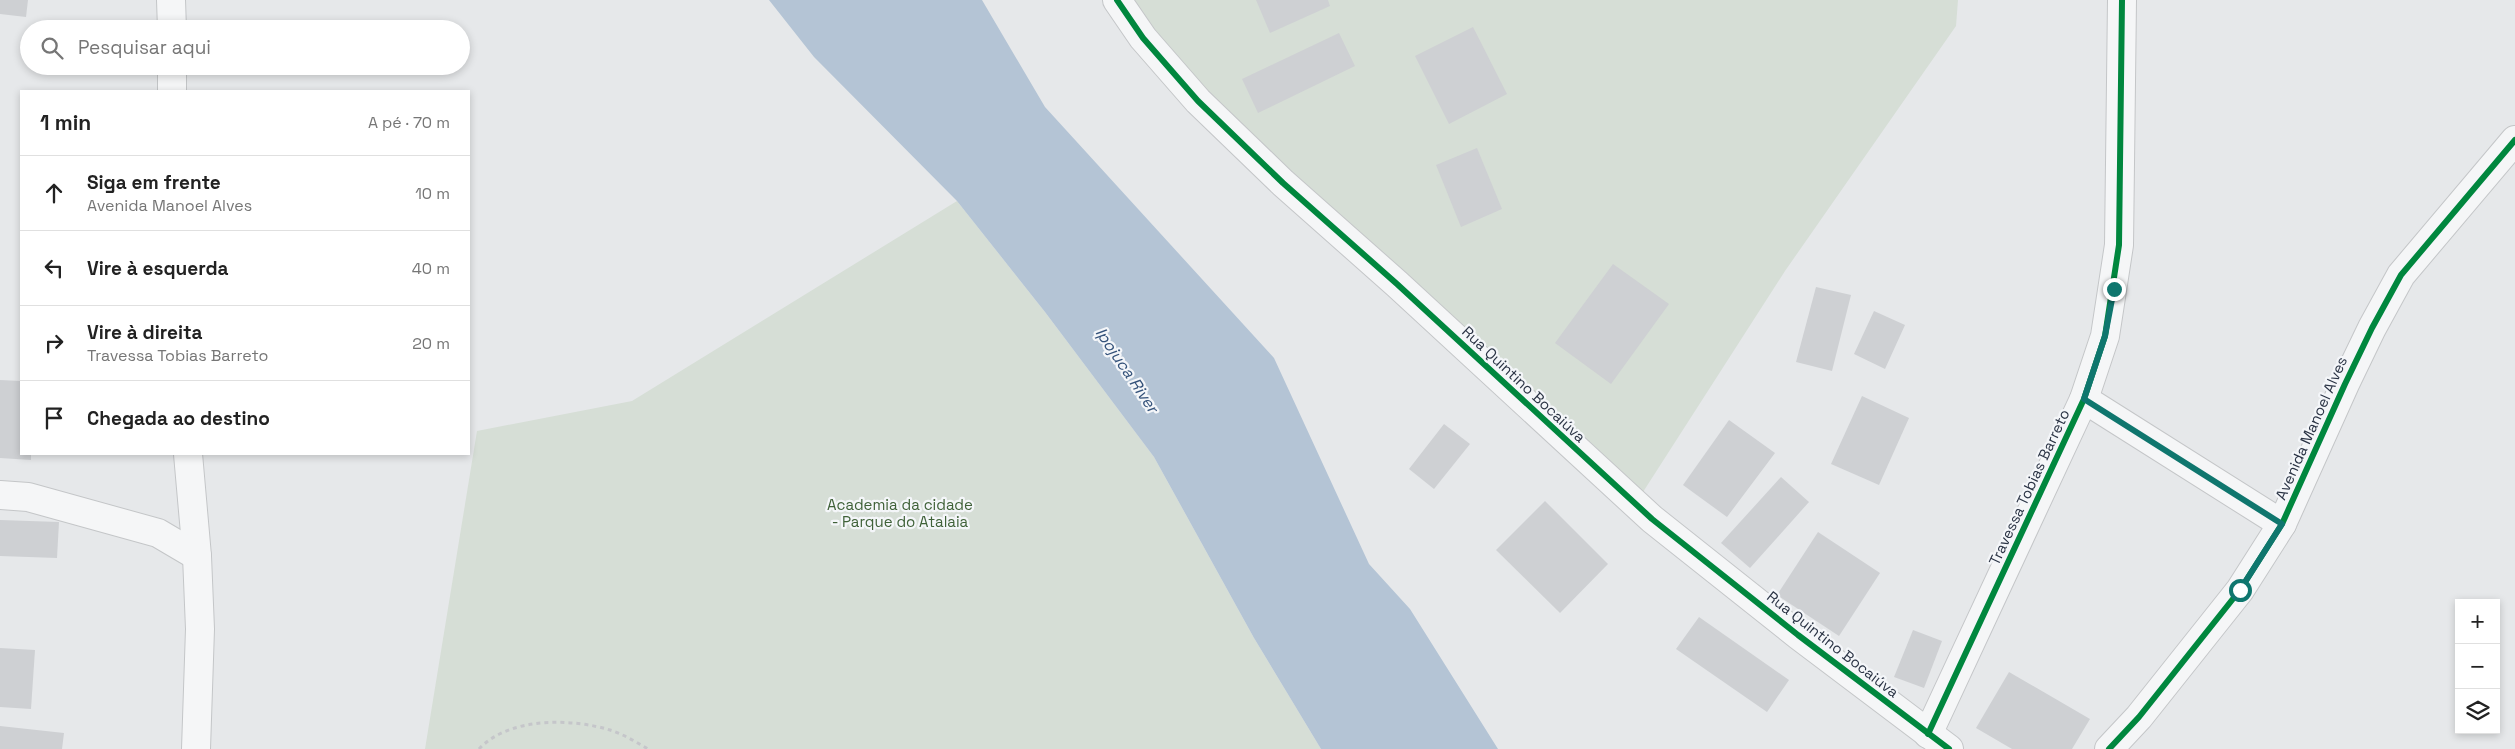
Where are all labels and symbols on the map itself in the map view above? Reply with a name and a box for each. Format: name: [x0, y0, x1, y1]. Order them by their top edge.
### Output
route end: [2103, 278, 2126, 301]
street label: Rua Quintino Bocaiúva: [1458, 322, 1590, 446]
water label: Ipojuca River: [1091, 323, 1164, 418]
street label: Avenida Manoel Alves: [2271, 353, 2351, 503]
street label: Travessa Tobias Barreto: [1984, 406, 2074, 568]
park label: Academia da cidade - Parque do Atalaia: [827, 495, 973, 531]
route start: [2229, 579, 2252, 602]
street label: Rua Quintino Bocaiúva: [1763, 587, 1903, 702]

